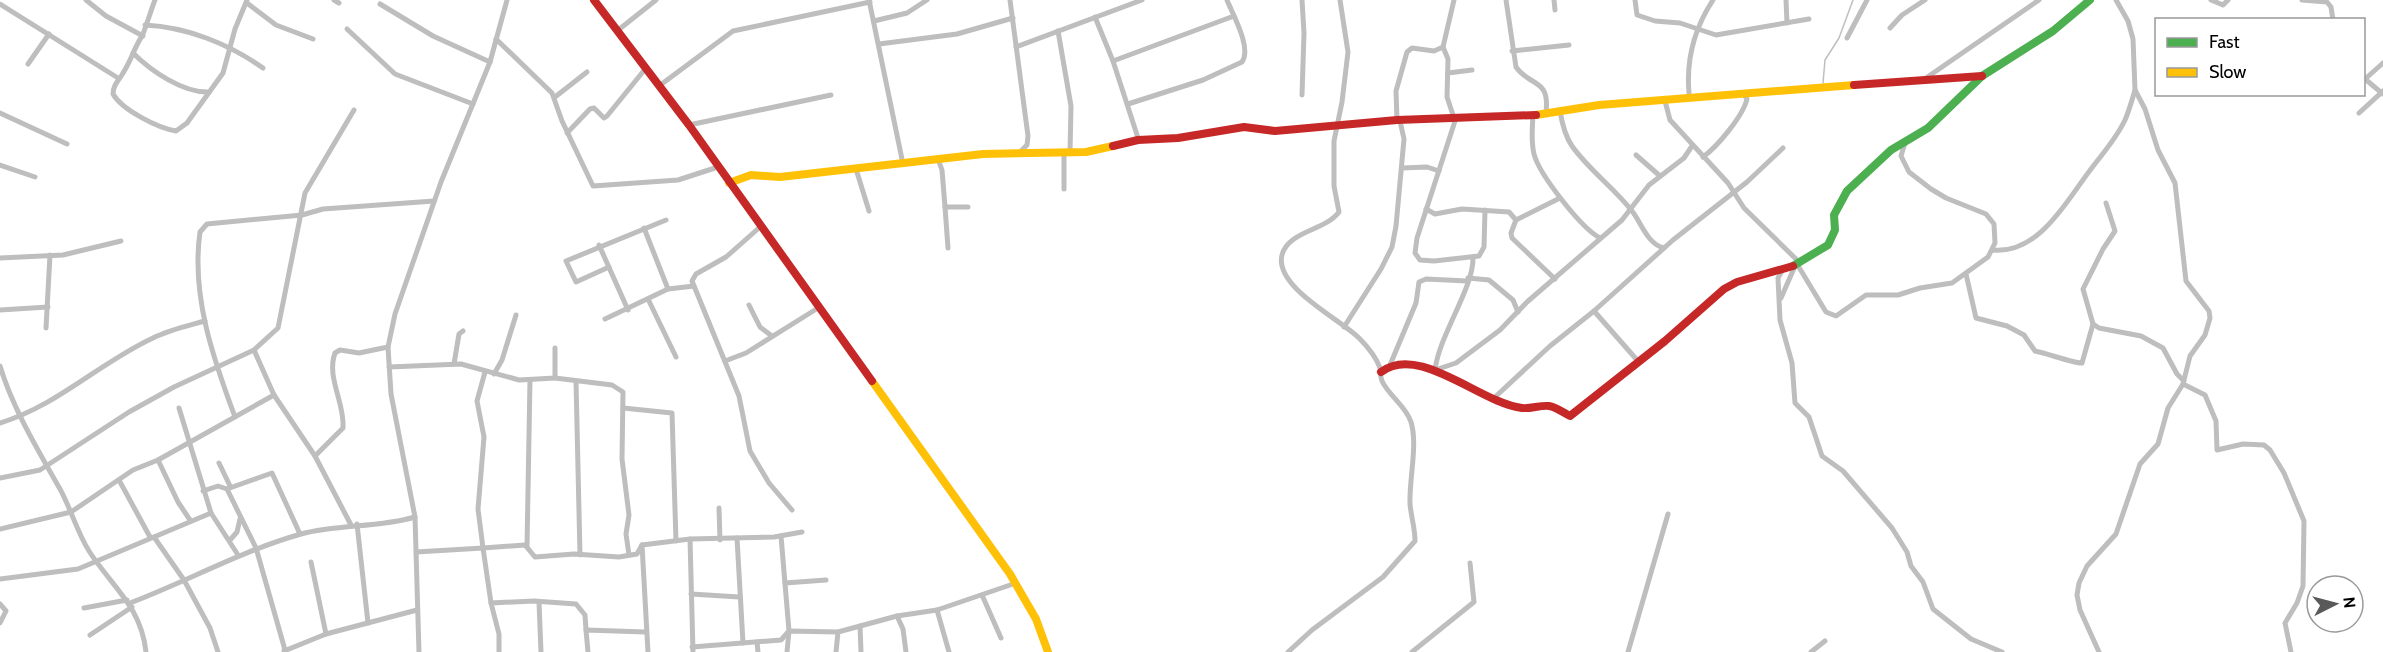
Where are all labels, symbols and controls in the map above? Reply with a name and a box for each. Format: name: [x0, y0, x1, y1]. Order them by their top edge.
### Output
legend: [2155, 18, 2365, 96]
text: Fast: [2209, 31, 2240, 53]
text: Slow: [2209, 61, 2246, 83]
north arrow: [2305, 574, 2365, 634]
text: N: [2339, 596, 2359, 609]

